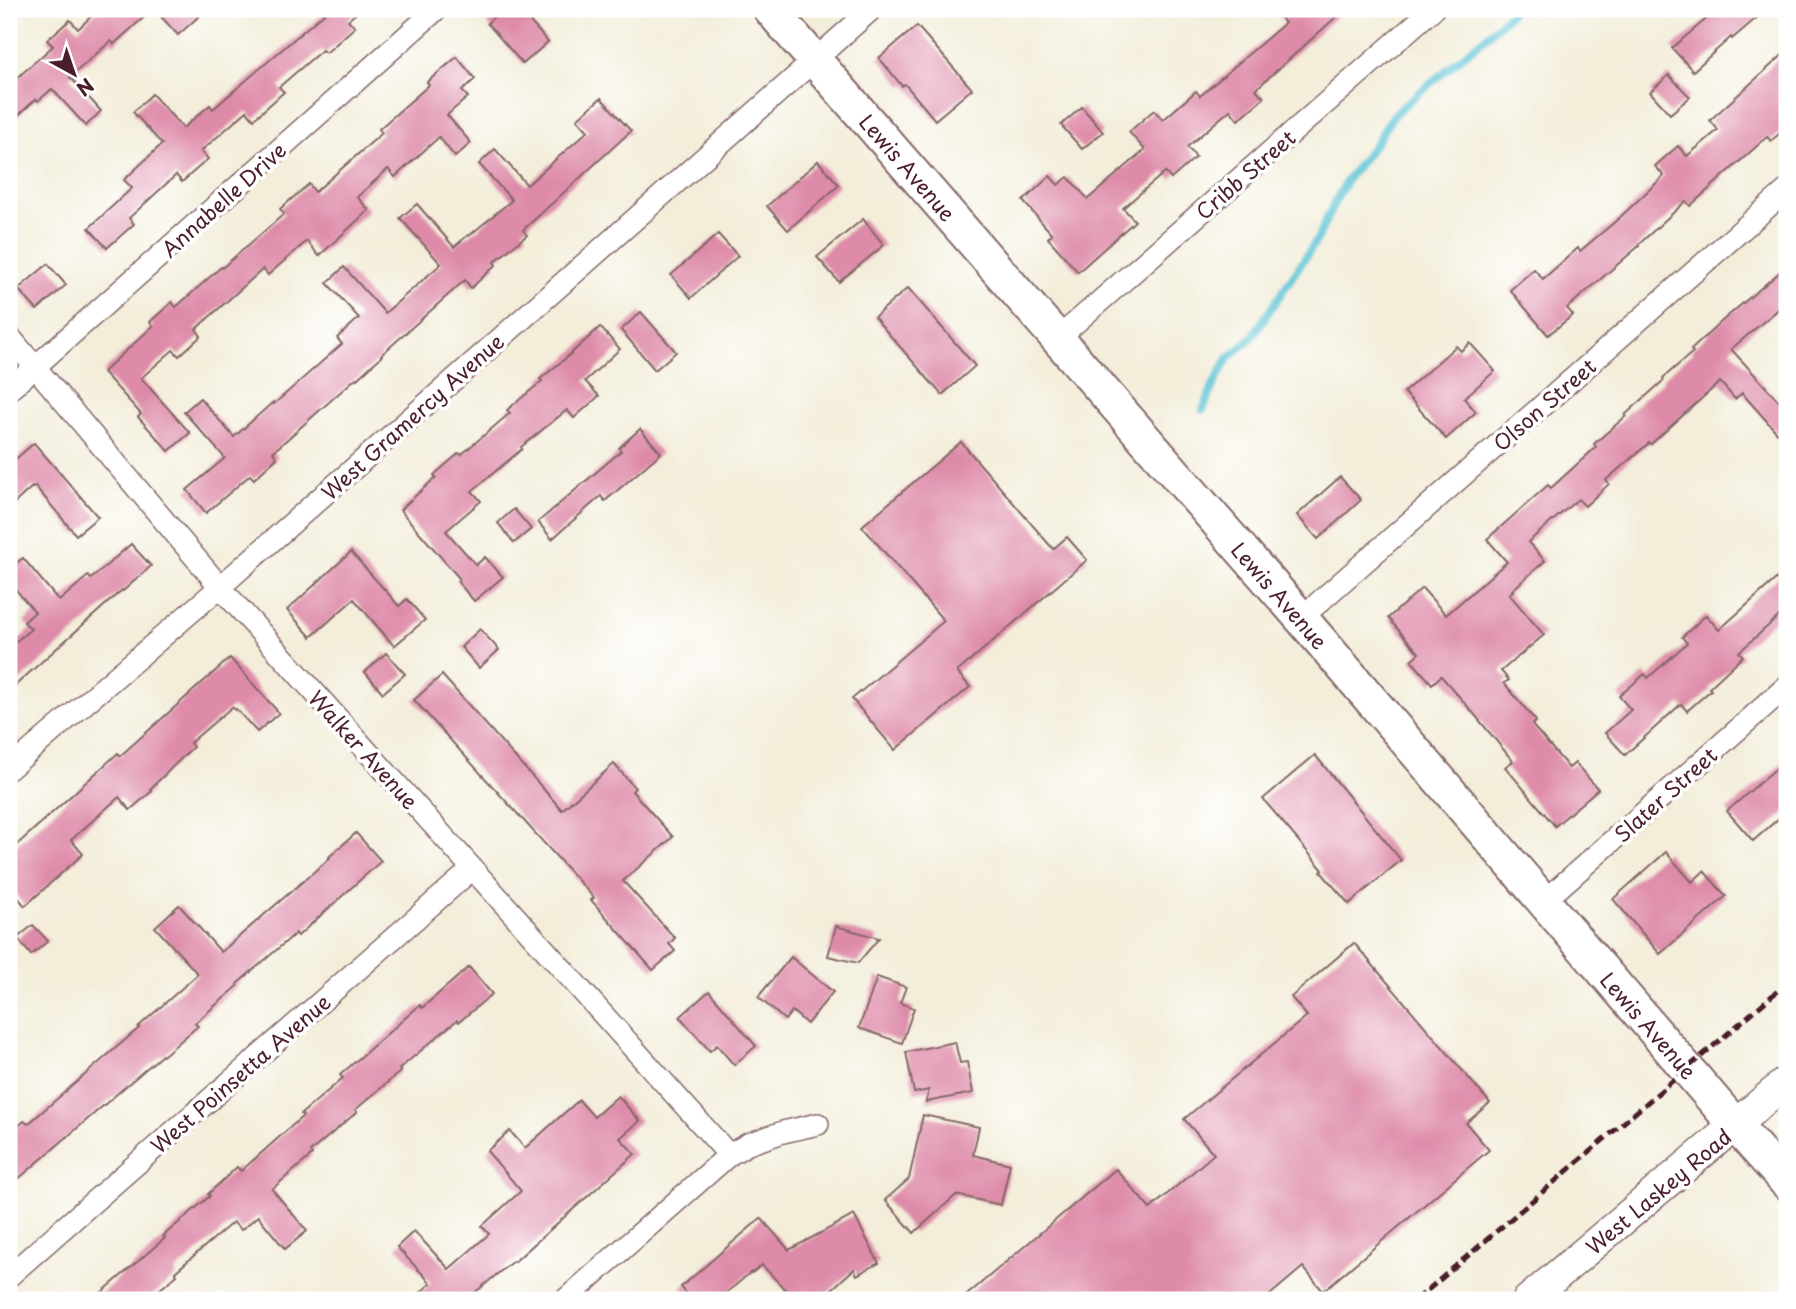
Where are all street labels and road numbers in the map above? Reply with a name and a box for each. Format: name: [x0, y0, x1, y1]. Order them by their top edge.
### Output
street label: Lewis Avenue: [852, 106, 964, 228]
street label: Cribb Street: [1188, 121, 1302, 227]
street label: Annabelle Drive: [153, 134, 293, 264]
street label: West Gramercy Avenue: [314, 325, 510, 507]
street label: Olson Street: [1485, 350, 1603, 458]
street label: Lewis Avenue: [1224, 534, 1336, 656]
street label: Walker Avenue: [302, 682, 426, 816]
street label: Slater Street: [1606, 739, 1724, 849]
street label: Lewis Avenue: [1593, 964, 1705, 1086]
street label: West Poinsetta Avenue: [143, 986, 337, 1160]
street label: West Laskey Road: [1578, 1120, 1738, 1262]

